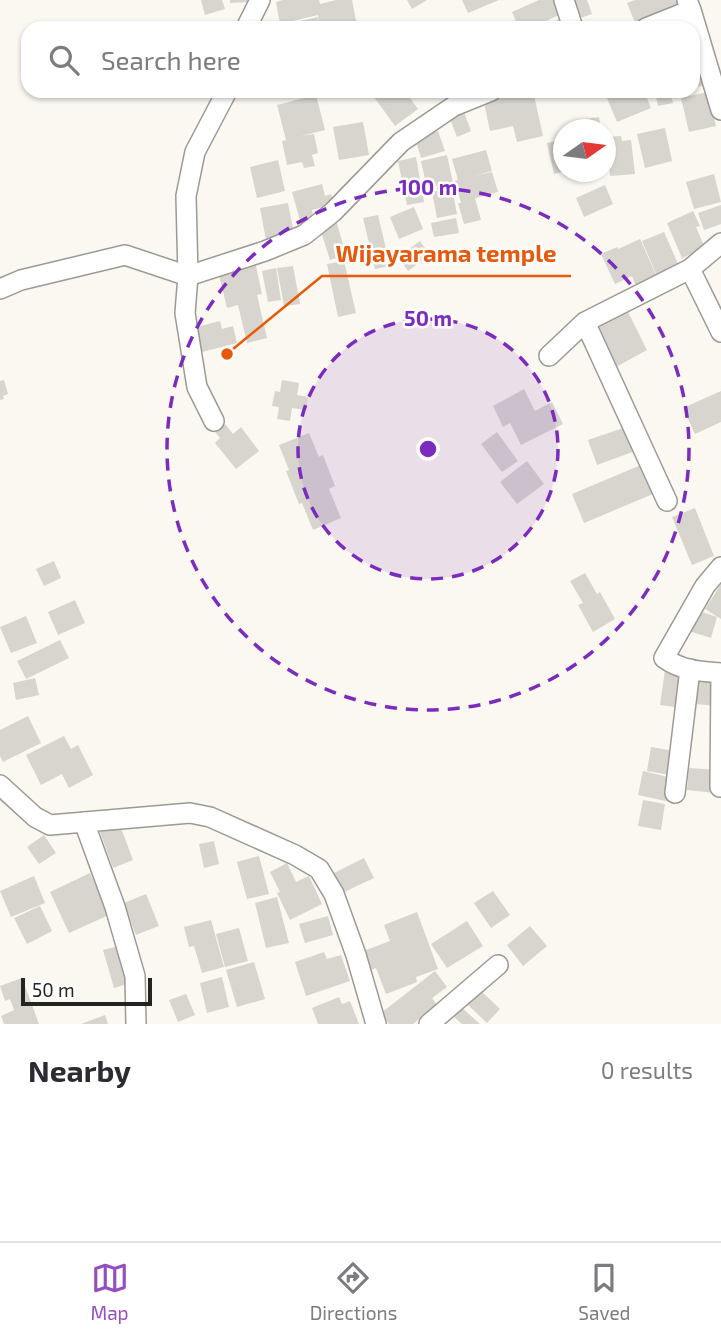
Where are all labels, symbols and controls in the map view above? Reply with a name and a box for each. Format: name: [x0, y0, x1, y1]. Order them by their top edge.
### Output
search box: [21, 21, 700, 98]
icon: search: [45, 41, 83, 79]
text: Search here: [101, 44, 241, 75]
north arrow: [553, 119, 616, 182]
text: 100 m: [399, 174, 457, 199]
callout: Wijayarama temple: [322, 231, 571, 276]
text: Wijayarama temple: [335, 238, 557, 267]
text: 50 m: [404, 305, 452, 330]
centre of rings: [416, 437, 440, 461]
scale bar: [21, 975, 152, 1007]
text: 50 m: [32, 978, 75, 1001]
text: Nearby: [28, 1052, 131, 1088]
text: 0 results: [601, 1056, 693, 1084]
tab: Map: [91, 1259, 129, 1324]
tab: Directions: [310, 1259, 397, 1324]
tab: Saved: [578, 1259, 630, 1324]

